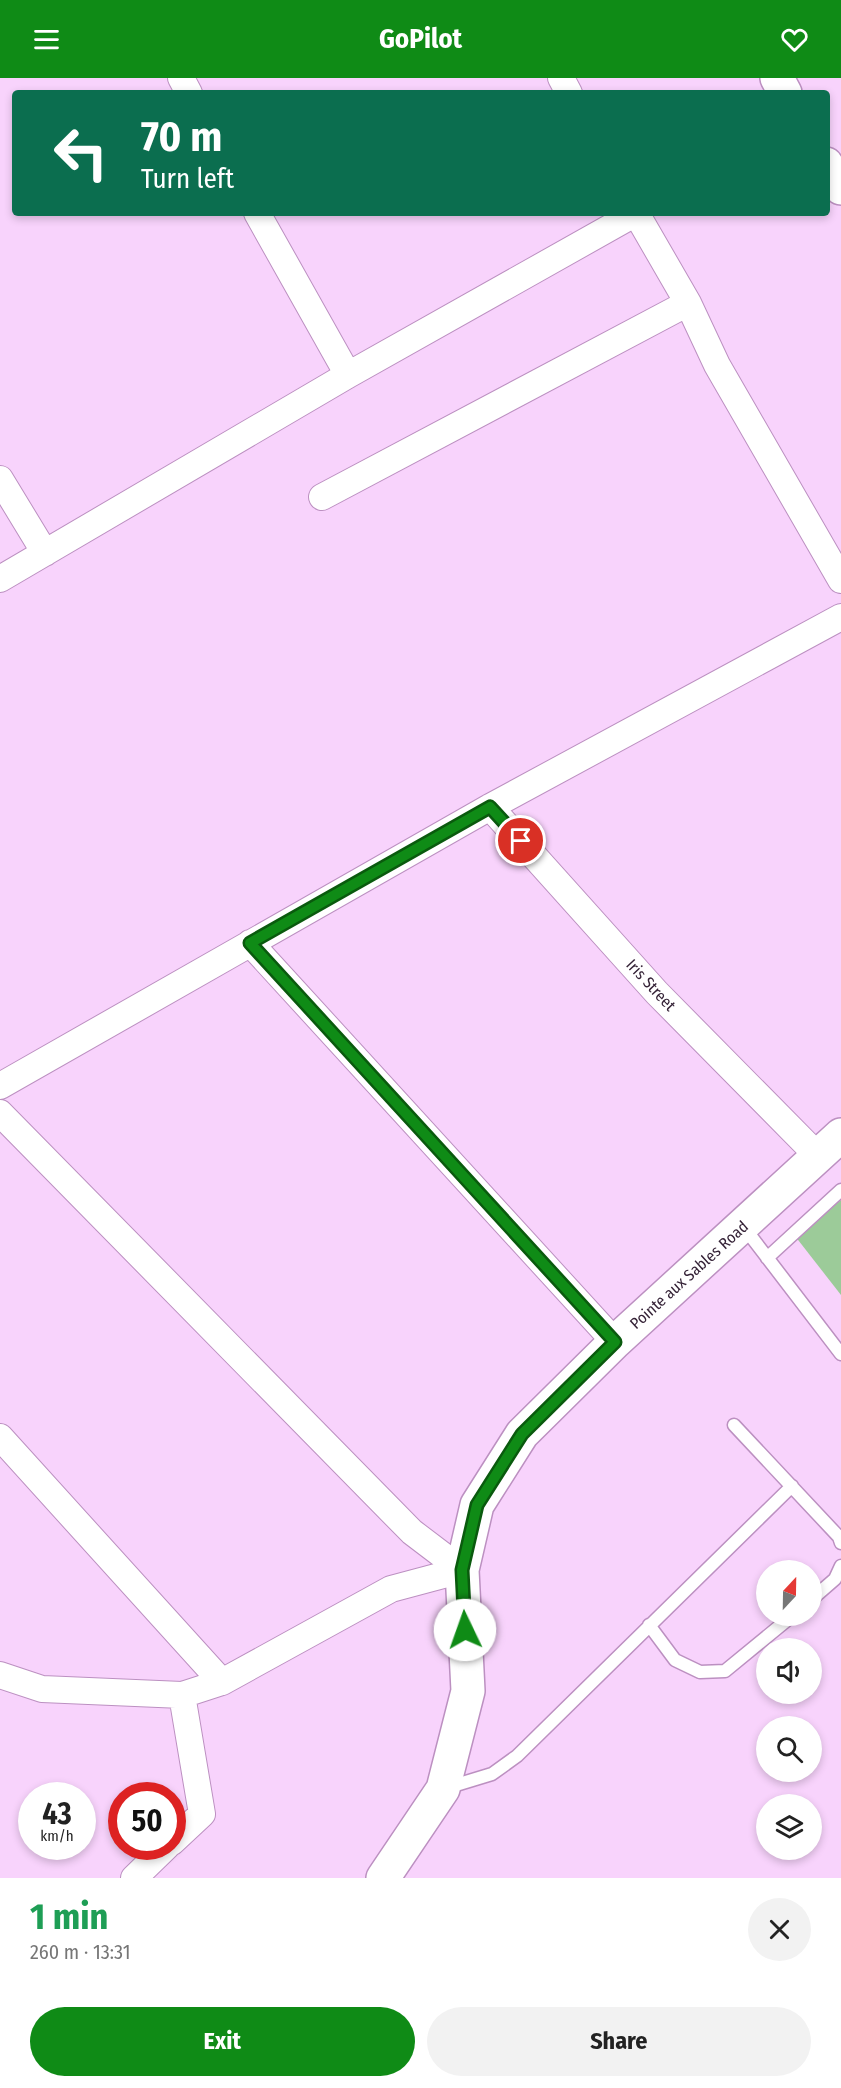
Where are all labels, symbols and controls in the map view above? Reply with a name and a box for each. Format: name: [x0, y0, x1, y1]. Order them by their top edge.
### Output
icon: menu: [30, 23, 63, 56]
text: GoPilot: [379, 23, 462, 55]
icon: heart: [778, 23, 811, 56]
text: 70 m: [141, 112, 222, 162]
icon: left: [42, 114, 120, 192]
text: Turn left: [141, 163, 234, 195]
pin: [495, 815, 546, 866]
icon: arrive: [504, 824, 537, 857]
street label: Iris Street: [622, 955, 680, 1015]
street label: Pointe aux Sables Road: [626, 1217, 752, 1333]
north arrow: [756, 1560, 822, 1626]
map controls: [756, 1560, 822, 1860]
position arrow: [433, 1598, 497, 1662]
button: sound: [756, 1638, 822, 1704]
button: search: [756, 1716, 822, 1782]
speed limit sign: 50: [108, 1782, 186, 1860]
button: layers: [756, 1794, 822, 1860]
text: 43: [42, 1796, 72, 1832]
text: km/h: [40, 1827, 74, 1845]
text: 1 min: [30, 1895, 108, 1939]
button: close: [748, 1898, 811, 1961]
text: 260 m · 13:31: [30, 1940, 130, 1964]
button: Exit: [30, 2007, 415, 2076]
button: Share: [427, 2007, 811, 2076]

